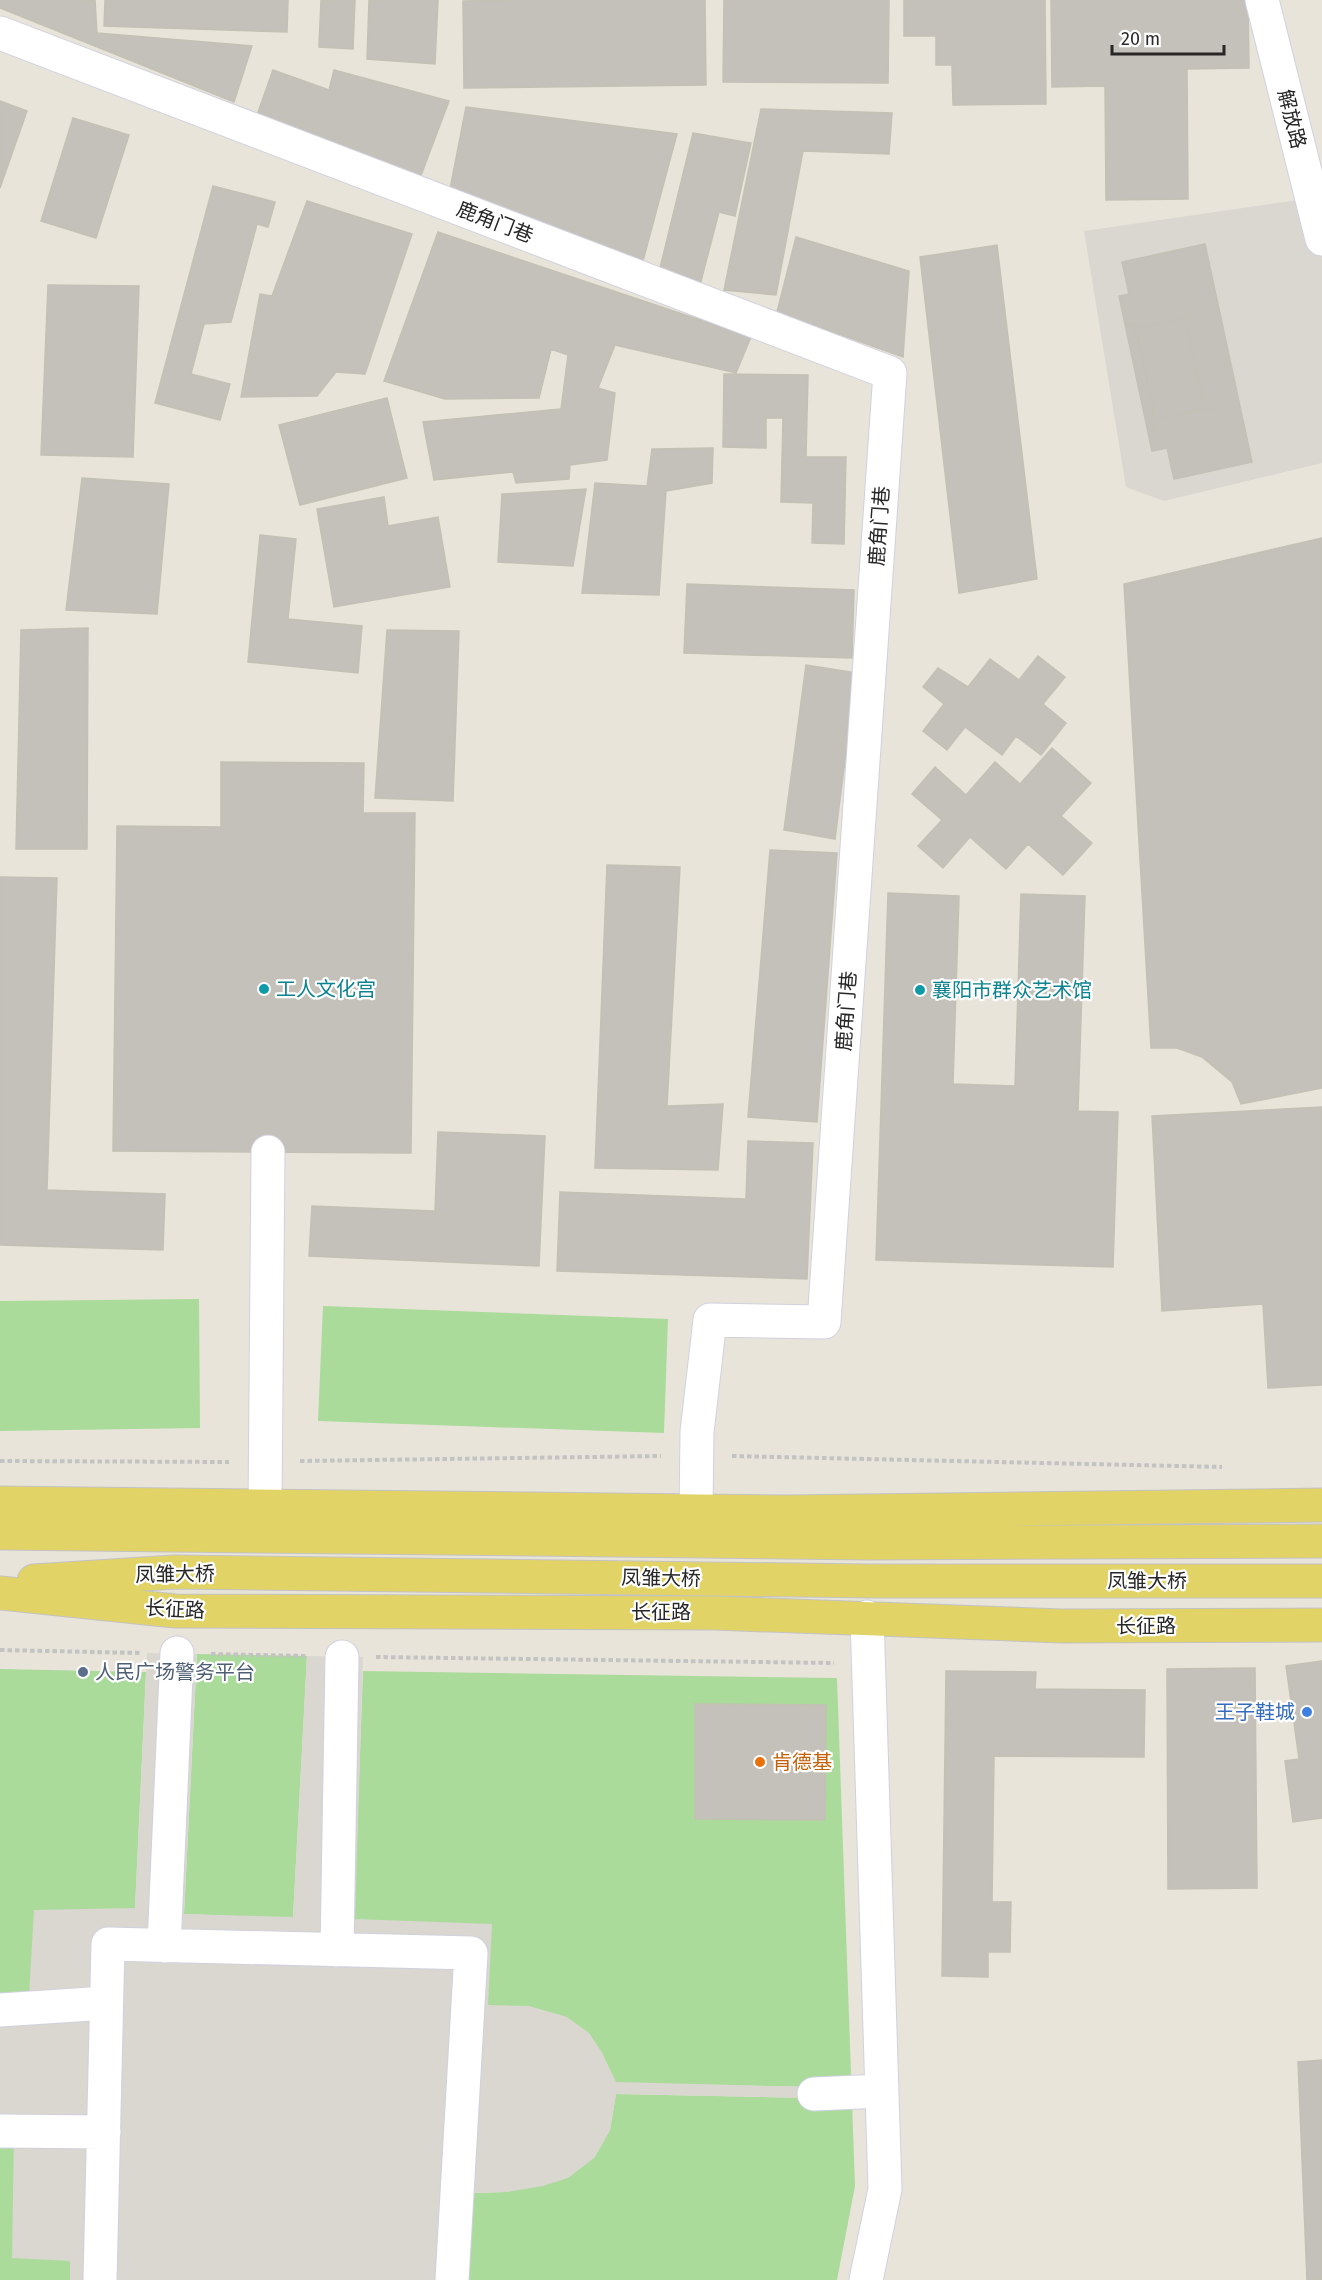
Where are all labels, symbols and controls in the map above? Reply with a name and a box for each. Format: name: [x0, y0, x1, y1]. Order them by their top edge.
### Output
scale bar: [1112, 18, 1224, 56]
text: 20 m: [1121, 28, 1160, 50]
street label: 解放路: [1273, 87, 1311, 151]
street label: 鹿角门巷: [453, 196, 537, 248]
street label: 鹿角门巷: [864, 485, 894, 567]
street label: 鹿角门巷: [831, 970, 861, 1052]
place label: 工人文化宫: [276, 977, 376, 1001]
place label: 襄阳市群众艺术馆: [932, 978, 1092, 1002]
marker: 工人文化宫: [257, 982, 271, 996]
marker: 襄阳市群众艺术馆: [913, 983, 927, 997]
street label: 凤雏大桥: [135, 1561, 215, 1587]
street label: 凤雏大桥: [621, 1565, 701, 1591]
street label: 凤雏大桥: [1107, 1569, 1187, 1593]
street label: 长征路: [144, 1595, 206, 1623]
street label: 长征路: [631, 1600, 691, 1624]
street label: 长征路: [1116, 1614, 1176, 1638]
place label: 人民广场警务平台: [95, 1660, 255, 1684]
marker: 人民广场警务平台: [76, 1665, 90, 1679]
place label: 王子鞋城: [1215, 1700, 1295, 1724]
marker: 王子鞋城: [1300, 1705, 1314, 1719]
place label: 肯德基: [772, 1750, 832, 1774]
marker: 肯德基: [753, 1755, 767, 1769]

